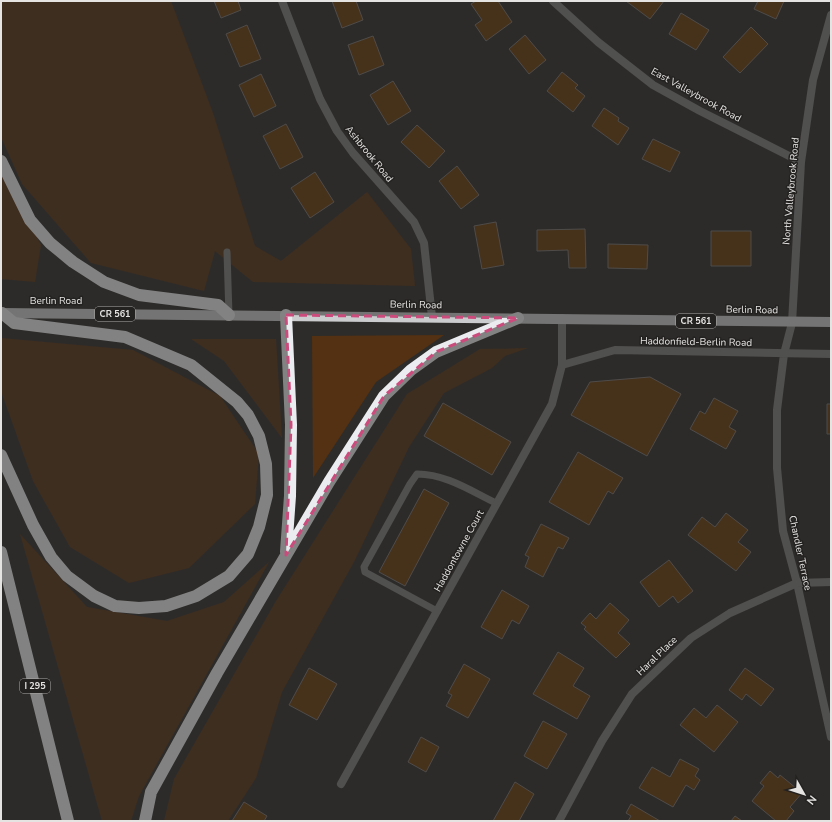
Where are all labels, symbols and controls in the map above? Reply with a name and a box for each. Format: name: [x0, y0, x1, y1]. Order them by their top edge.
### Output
street label: East Valleybrook Road: [648, 64, 744, 126]
street label: Ashbrook Road: [342, 123, 396, 185]
street label: North Valleybrook Road: [779, 137, 803, 245]
street label: Berlin Road: [30, 294, 82, 308]
street label: Berlin Road: [390, 298, 443, 312]
street label: Berlin Road: [726, 303, 779, 317]
road number: CR 561: [95, 307, 135, 321]
road number: CR 561: [676, 314, 716, 328]
street label: Haddonfield-Berlin Road: [640, 334, 752, 350]
street label: Haddontowne Court: [431, 507, 488, 594]
street label: Chandler Terrace: [785, 514, 815, 592]
street label: Haral Place: [634, 633, 680, 679]
road number: I 295: [20, 679, 50, 693]
north arrow: [784, 774, 824, 814]
text: N: [803, 792, 820, 808]

